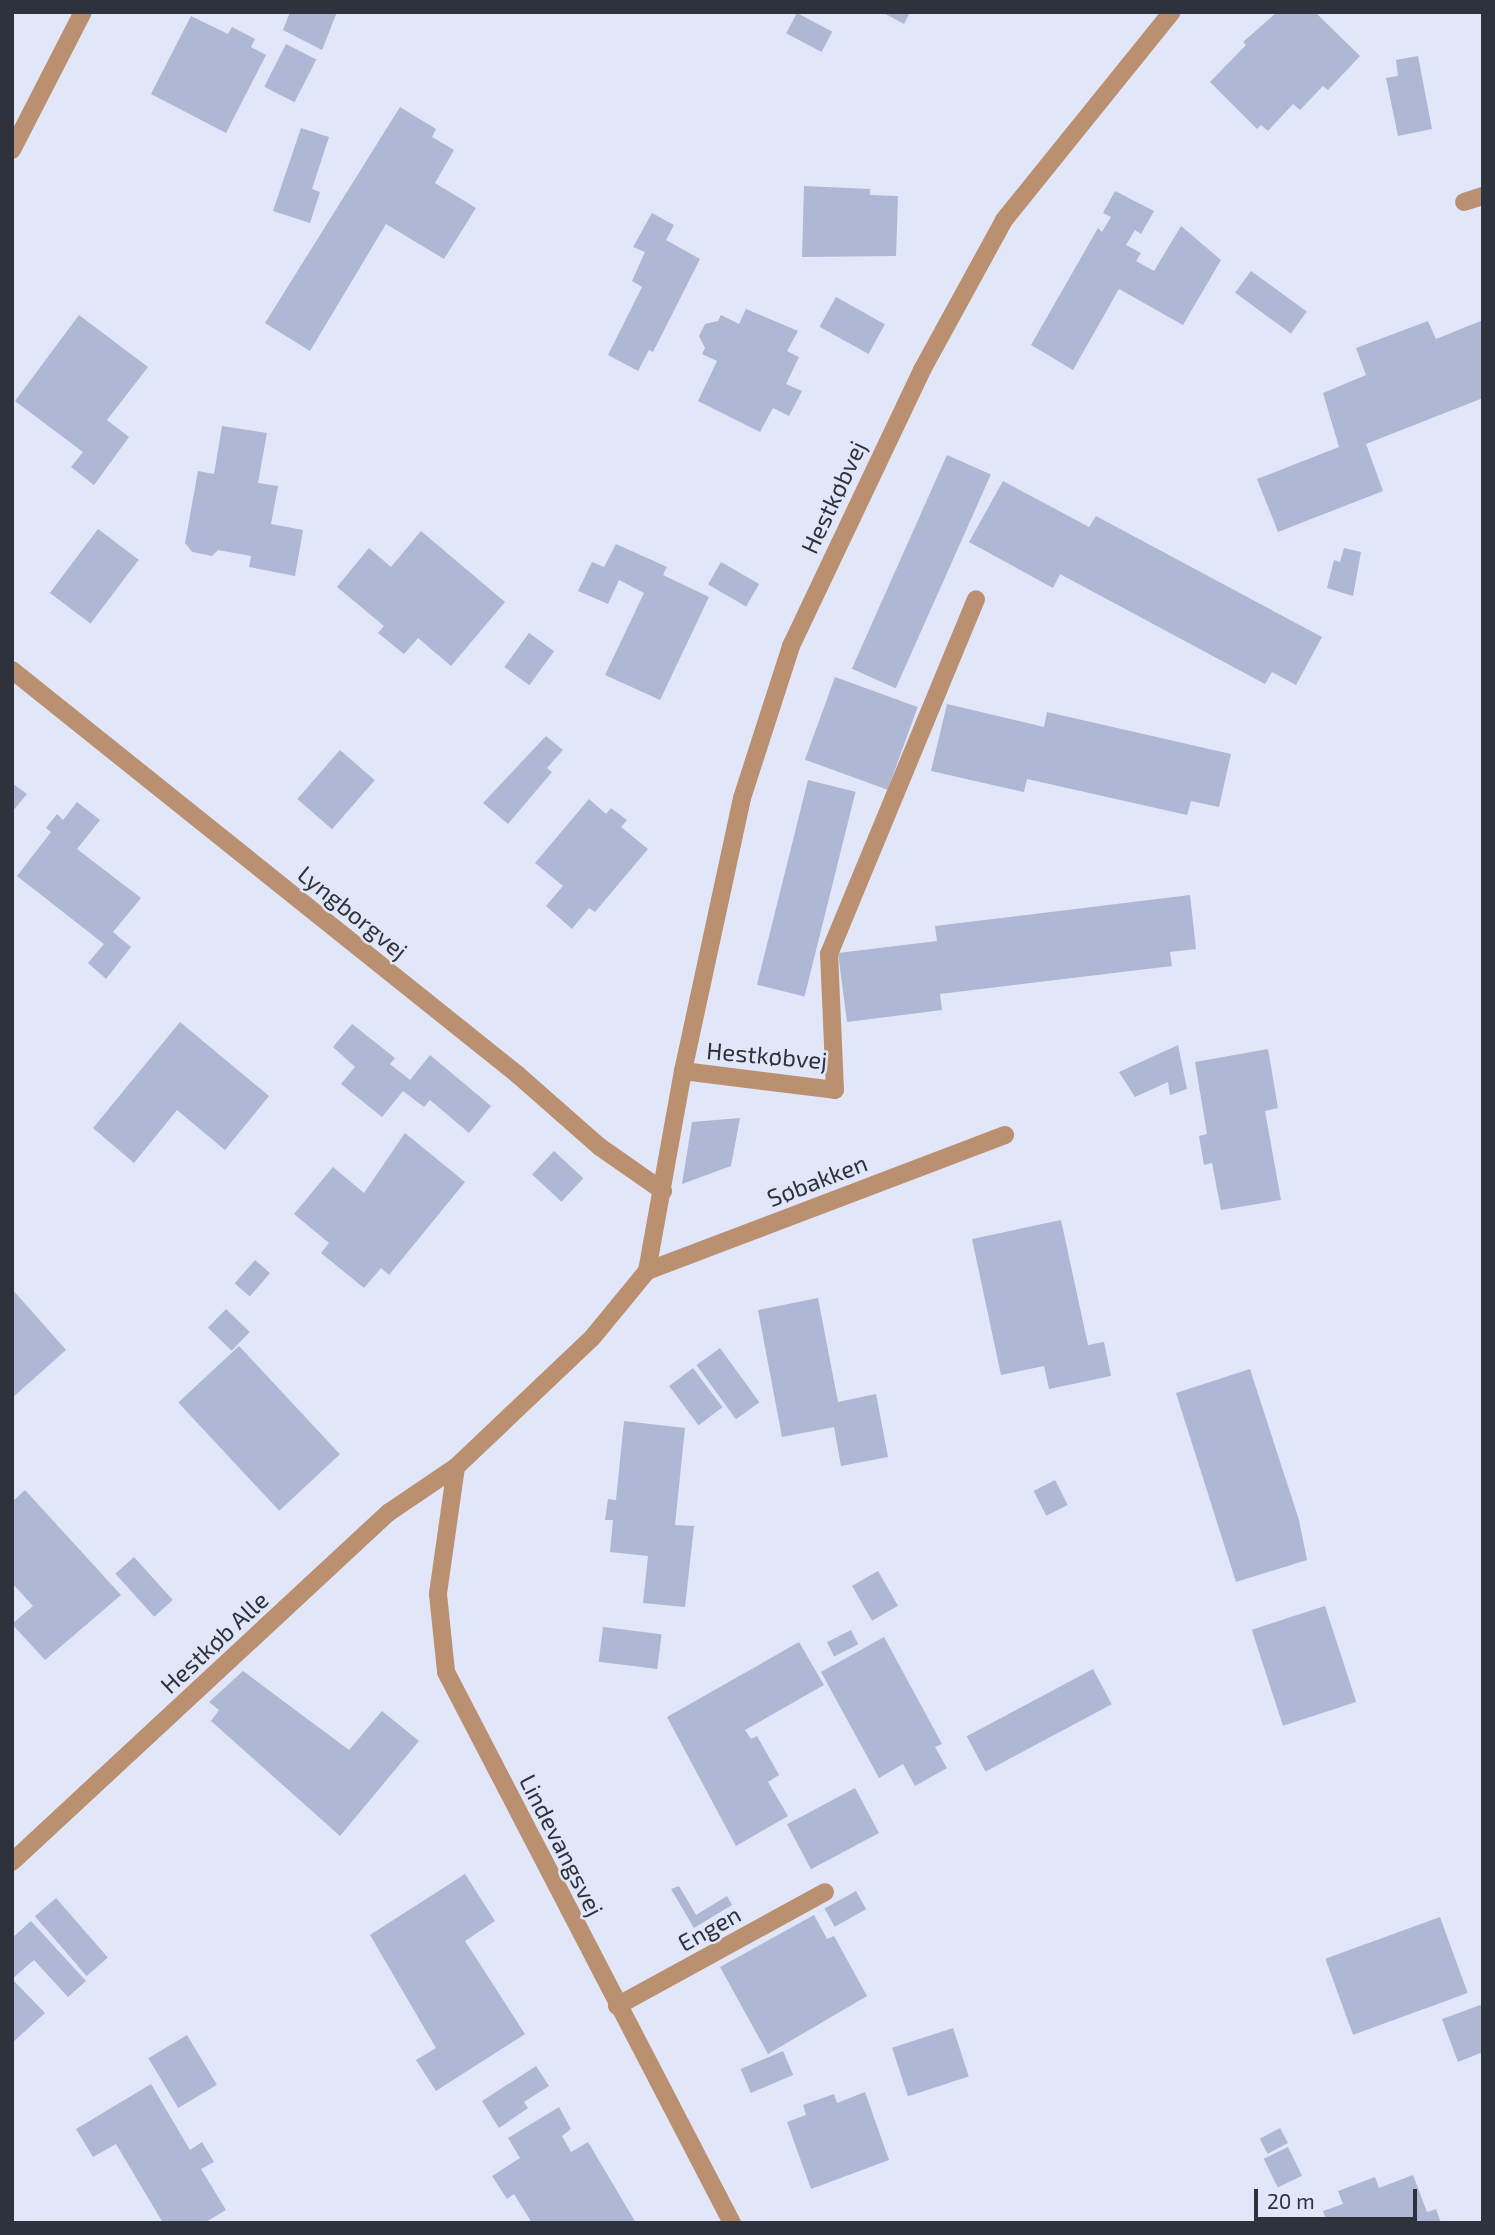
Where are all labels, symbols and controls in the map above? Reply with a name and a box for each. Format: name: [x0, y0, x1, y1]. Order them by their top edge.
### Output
street label: Hestkøbvej: [794, 436, 872, 558]
street label: Lyngborgvej: [292, 859, 414, 965]
street label: Hestkøbvej: [705, 1035, 829, 1075]
street label: Søbakken: [763, 1148, 871, 1212]
street label: Hestkøb Alle: [154, 1585, 274, 1699]
street label: Lindevangsvej: [514, 1769, 610, 1921]
street label: Engen: [672, 1899, 746, 1957]
scale bar: [1257, 2176, 1420, 2220]
text: 20 m: [1267, 2188, 1315, 2213]

